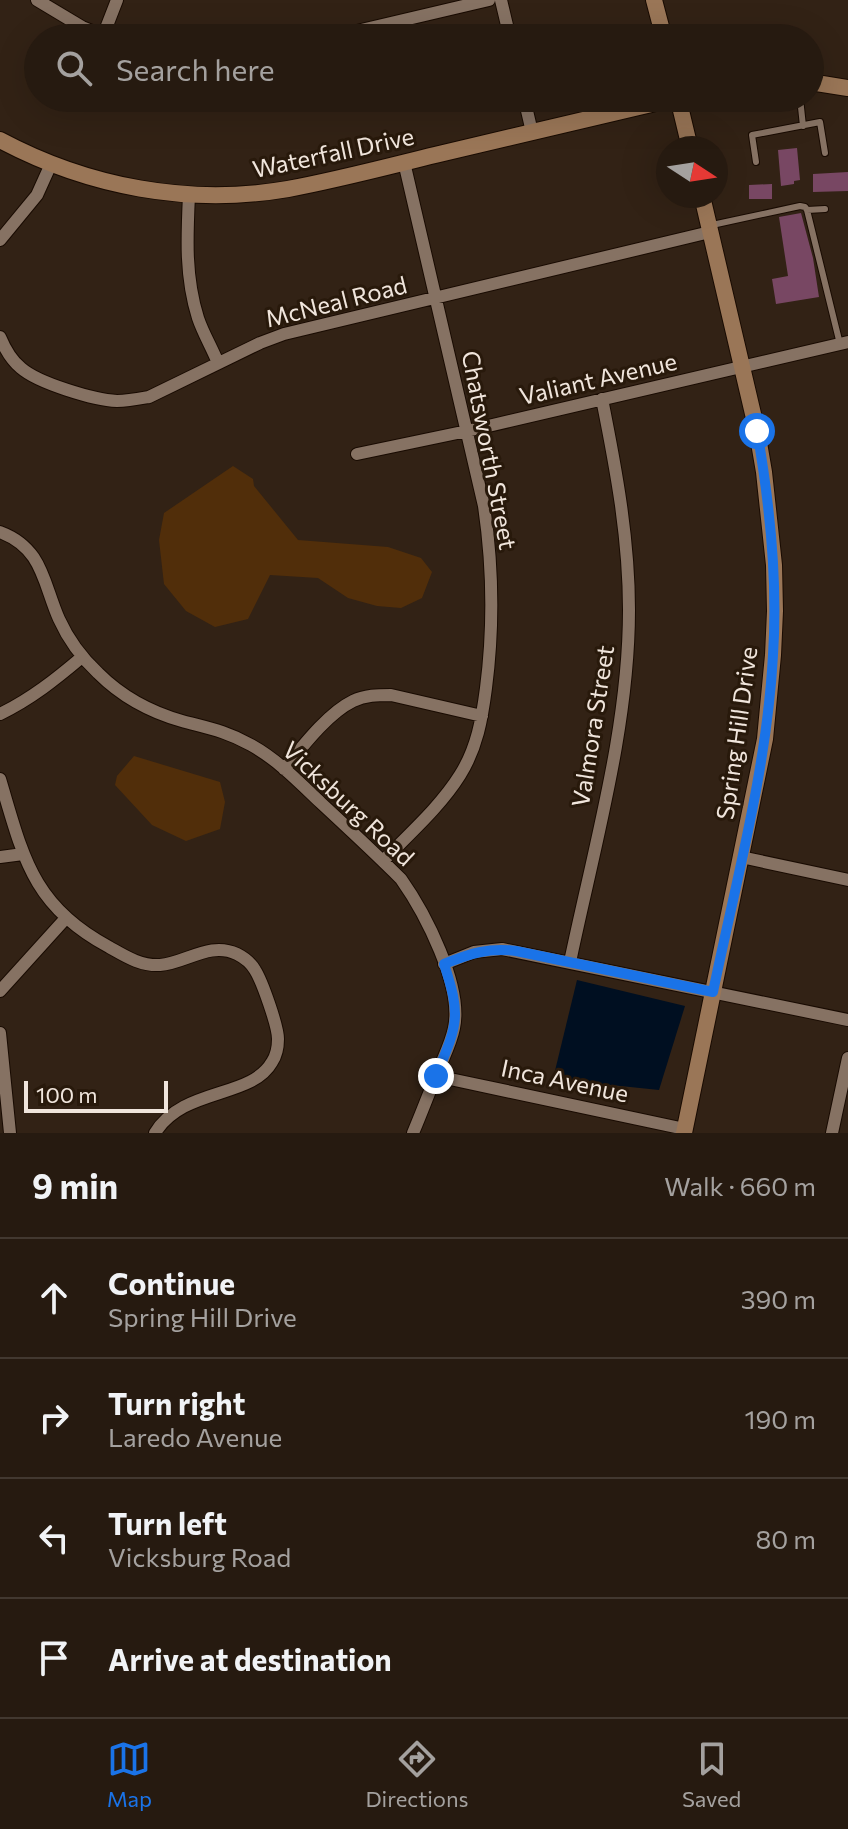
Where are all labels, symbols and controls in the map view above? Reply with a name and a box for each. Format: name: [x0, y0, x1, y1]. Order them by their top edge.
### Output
search box: [24, 24, 824, 112]
icon: search: [52, 46, 96, 90]
text: Search here: [116, 50, 275, 87]
street label: Waterfall Drive: [250, 121, 416, 183]
north arrow: [656, 136, 728, 208]
street label: McNeal Road: [262, 269, 410, 333]
street label: Valiant Avenue: [516, 346, 680, 410]
street label: Chatsworth Street: [456, 348, 524, 552]
route start: [739, 413, 775, 449]
street label: Valmora Street: [565, 643, 619, 809]
street label: Spring Hill Drive: [710, 645, 762, 821]
street label: Vicksburg Road: [277, 735, 421, 871]
street label: Inca Avenue: [499, 1052, 631, 1108]
route end: [418, 1058, 454, 1094]
scale bar: [24, 1077, 168, 1113]
text: 100 m: [36, 1081, 98, 1108]
text: 9 min: [32, 1164, 118, 1206]
text: Walk · 660 m: [664, 1170, 816, 1201]
text: Continue: [108, 1264, 235, 1301]
icon: ahead: [32, 1276, 76, 1320]
text: 390 m: [741, 1283, 816, 1314]
text: Spring Hill Drive: [108, 1301, 297, 1332]
text: Turn right: [108, 1384, 245, 1421]
icon: right: [32, 1396, 76, 1440]
text: 190 m: [744, 1403, 816, 1434]
text: Laredo Avenue: [108, 1421, 282, 1452]
text: Turn left: [108, 1504, 227, 1541]
icon: left: [32, 1516, 76, 1560]
text: 80 m: [756, 1523, 816, 1554]
text: Vicksburg Road: [108, 1541, 291, 1572]
icon: arrive: [32, 1636, 76, 1680]
text: Arrive at destination: [108, 1640, 392, 1677]
tab: Map: [107, 1737, 152, 1812]
tab: Directions: [365, 1737, 469, 1812]
tab: Saved: [682, 1737, 741, 1812]

